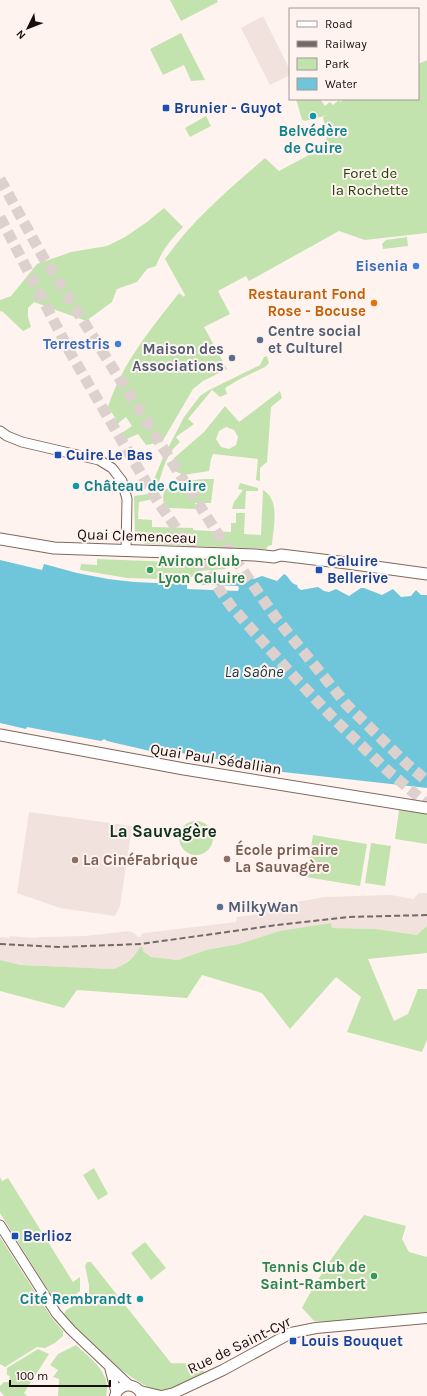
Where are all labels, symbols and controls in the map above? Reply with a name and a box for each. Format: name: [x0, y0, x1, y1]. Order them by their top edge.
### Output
north arrow: [8, 8, 48, 48]
legend: [289, 8, 419, 100]
text: Road: [325, 17, 353, 31]
text: N: [14, 27, 28, 42]
text: Railway: [325, 37, 367, 51]
text: Park: [325, 57, 350, 71]
text: Water: [325, 77, 358, 91]
place label: Brunier - Guyot: [174, 99, 282, 117]
marker: Brunier - Guyot: [161, 103, 171, 113]
marker: Belvédère de Cuire: [308, 111, 318, 121]
place label: Belvédère de Cuire: [279, 122, 348, 157]
park label: Foret de la Rochette: [332, 164, 408, 199]
place label: Eisenia: [355, 257, 408, 275]
marker: Eisenia: [411, 261, 421, 271]
place label: Restaurant Fond Rose - Bocuse: [248, 285, 366, 320]
marker: Restaurant Fond Rose - Bocuse: [369, 298, 379, 308]
place label: Centre social et Culturel: [268, 322, 361, 357]
place label: Terrestris: [43, 335, 110, 353]
marker: Centre social et Culturel: [255, 335, 265, 345]
marker: Terrestris: [113, 339, 123, 349]
place label: Maison des Associations: [132, 340, 224, 375]
marker: Maison des Associations: [227, 353, 237, 363]
place label: Cuire Le Bas: [66, 446, 153, 464]
marker: Cuire Le Bas: [53, 450, 63, 460]
place label: Château de Cuire: [84, 477, 206, 495]
marker: Château de Cuire: [71, 481, 81, 491]
street label: Quai Clemenceau: [77, 525, 197, 547]
place label: Aviron Club Lyon Caluire: [158, 552, 245, 587]
place label: Caluire Bellerive: [327, 552, 388, 587]
marker: Aviron Club Lyon Caluire: [145, 565, 155, 575]
marker: Caluire Bellerive: [314, 565, 324, 575]
water label: La Saône: [225, 662, 284, 681]
street label: Quai Paul Sédallian: [149, 740, 283, 778]
district label: La Sauvagère: [109, 821, 217, 841]
place label: École primaire La Sauvagère: [235, 840, 338, 876]
place label: La CinéFabrique: [83, 851, 198, 869]
marker: École primaire La Sauvagère: [222, 854, 232, 864]
marker: La CinéFabrique: [70, 855, 80, 865]
place label: MilkyWan: [228, 898, 299, 916]
marker: MilkyWan: [215, 902, 225, 912]
place label: Berlioz: [23, 1227, 72, 1245]
marker: Berlioz: [10, 1231, 20, 1241]
place label: Tennis Club de Saint-Rambert: [260, 1258, 366, 1293]
marker: Tennis Club de Saint-Rambert: [369, 1271, 379, 1281]
place label: Cité Rembrandt: [20, 1290, 132, 1308]
marker: Cité Rembrandt: [135, 1294, 145, 1304]
street label: Rue de Saint-Cyr: [184, 1312, 294, 1378]
place label: Louis Bouquet: [301, 1332, 403, 1350]
marker: Louis Bouquet: [288, 1336, 298, 1346]
scale bar: [10, 1362, 110, 1388]
text: 100 m: [16, 1369, 48, 1383]

